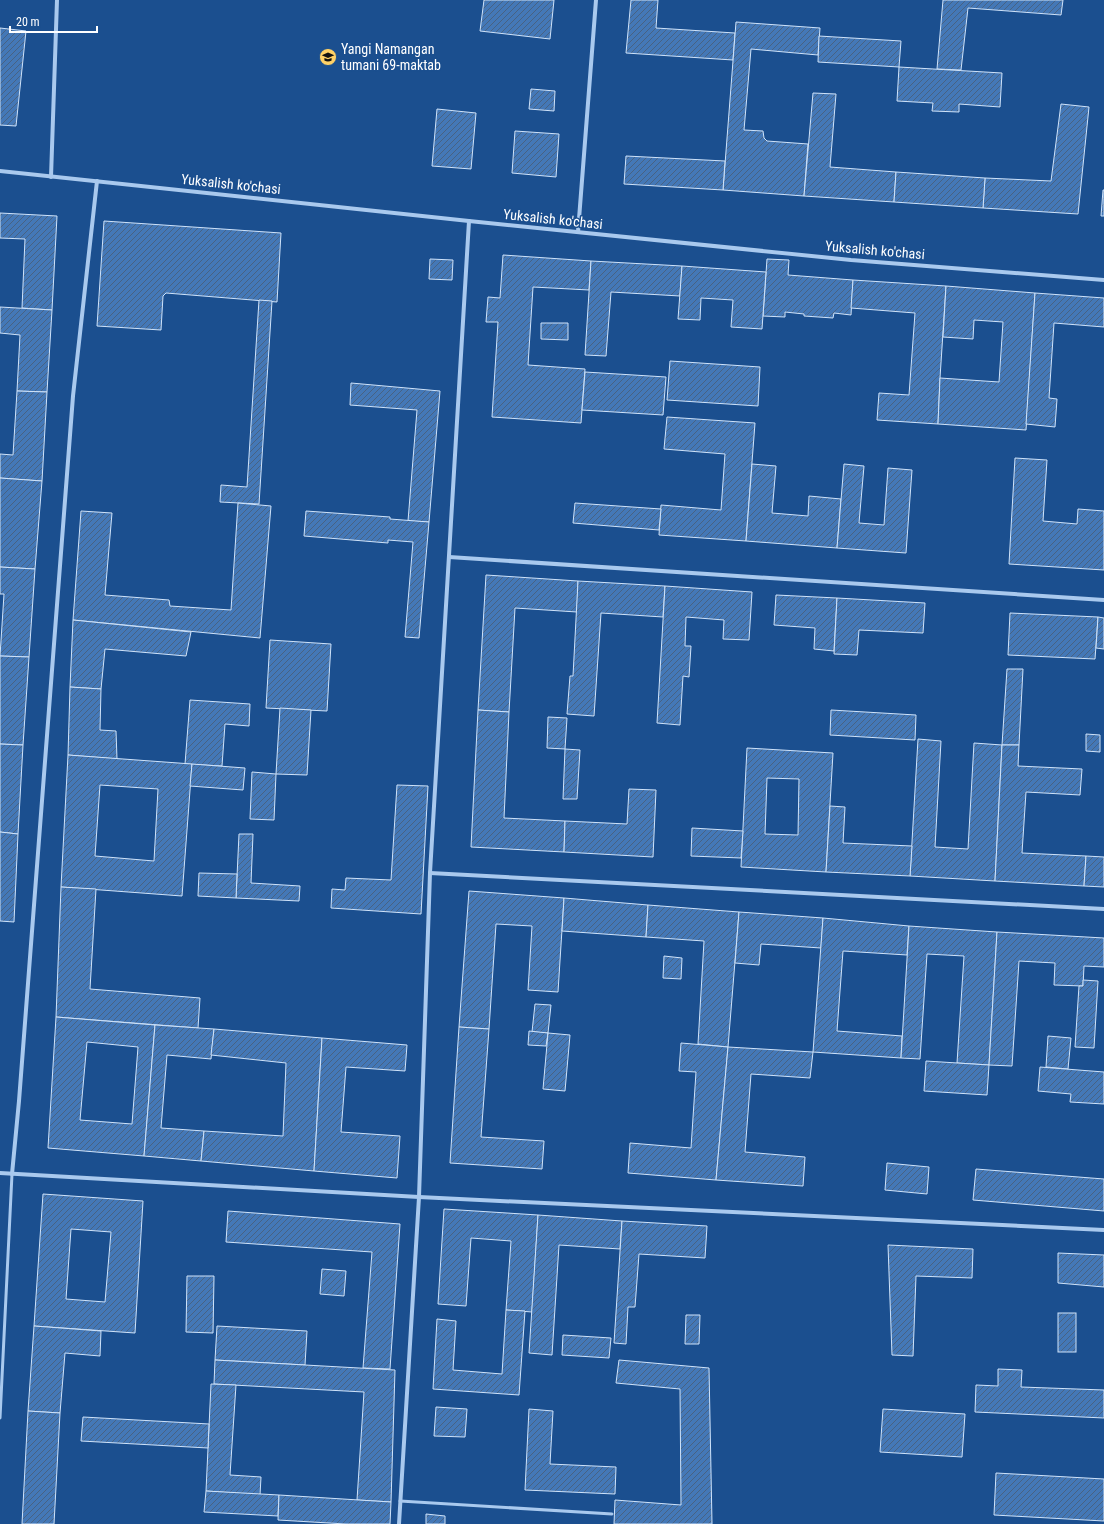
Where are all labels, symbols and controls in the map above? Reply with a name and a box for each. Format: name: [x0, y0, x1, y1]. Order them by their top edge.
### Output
scale bar: [10, 8, 97, 34]
text: 20 m: [16, 15, 40, 29]
place label: Yangi Namangan tumani 69-maktab: [341, 41, 441, 73]
school or university icon: Yangi Namangan tumani 69-maktab: [318, 47, 338, 67]
street label: Yuksalish ko'chasi: [180, 171, 282, 197]
street label: Yuksalish ko'chasi: [502, 206, 604, 232]
street label: Yuksalish ko'chasi: [824, 238, 926, 262]

